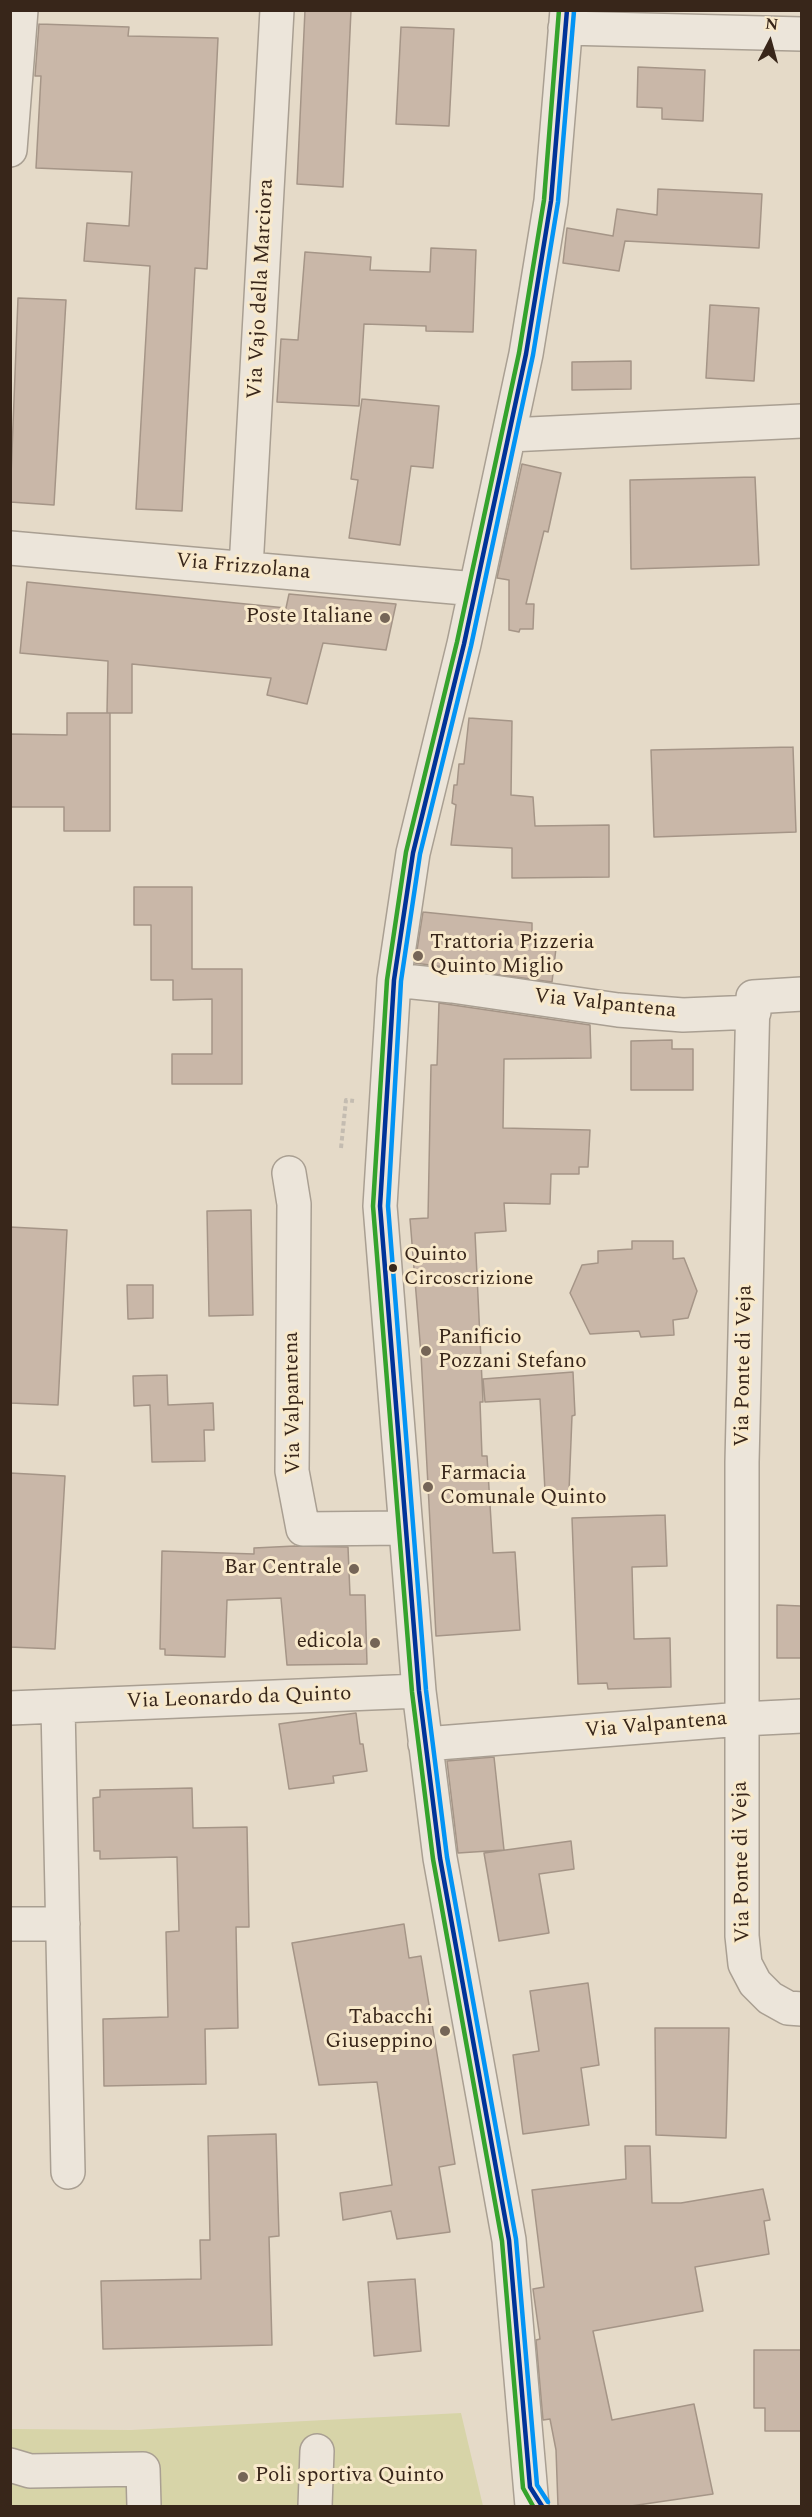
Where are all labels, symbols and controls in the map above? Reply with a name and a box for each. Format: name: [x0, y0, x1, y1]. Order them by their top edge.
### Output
text: N: [764, 11, 780, 37]
north arrow: [740, 12, 800, 72]
street label: Via Vajo della Marciora: [244, 178, 280, 400]
street label: Via Frizzolana: [175, 550, 311, 586]
place label: Poste Italiane: [246, 605, 373, 631]
marker: Poste Italiane: [378, 611, 392, 625]
place label: Trattoria Pizzeria Quinto Miglio: [430, 931, 594, 981]
marker: Trattoria Pizzeria Quinto Miglio: [411, 949, 425, 963]
street label: Via Valpantena: [533, 985, 677, 1025]
place label: Quinto Circoscrizione: [404, 1244, 534, 1291]
marker: Quinto Circoscrizione: [387, 1262, 399, 1274]
street label: Via Ponte di Veja: [731, 1285, 759, 1447]
place label: Panificio Pozzani Stefano: [438, 1326, 587, 1376]
street label: Via Valpantena: [280, 1331, 308, 1475]
marker: Panificio Pozzani Stefano: [419, 1344, 433, 1358]
place label: Farmacia Comunale Quinto: [440, 1462, 607, 1512]
marker: Farmacia Comunale Quinto: [421, 1480, 435, 1494]
place label: Bar Centrale: [224, 1556, 342, 1582]
marker: Bar Centrale: [347, 1562, 361, 1576]
place label: edicola: [297, 1630, 363, 1656]
marker: edicola: [368, 1636, 382, 1650]
street label: Via Leonardo da Quinto: [126, 1682, 352, 1716]
street label: Via Valpantena: [584, 1707, 728, 1745]
street label: Via Ponte di Veja: [729, 1781, 757, 1943]
place label: Tabacchi Giuseppino: [325, 2006, 433, 2056]
marker: Tabacchi Giuseppino: [438, 2024, 452, 2038]
place label: Poli sportiva Quinto: [255, 2464, 444, 2490]
marker: Poli sportiva Quinto: [236, 2470, 250, 2484]

